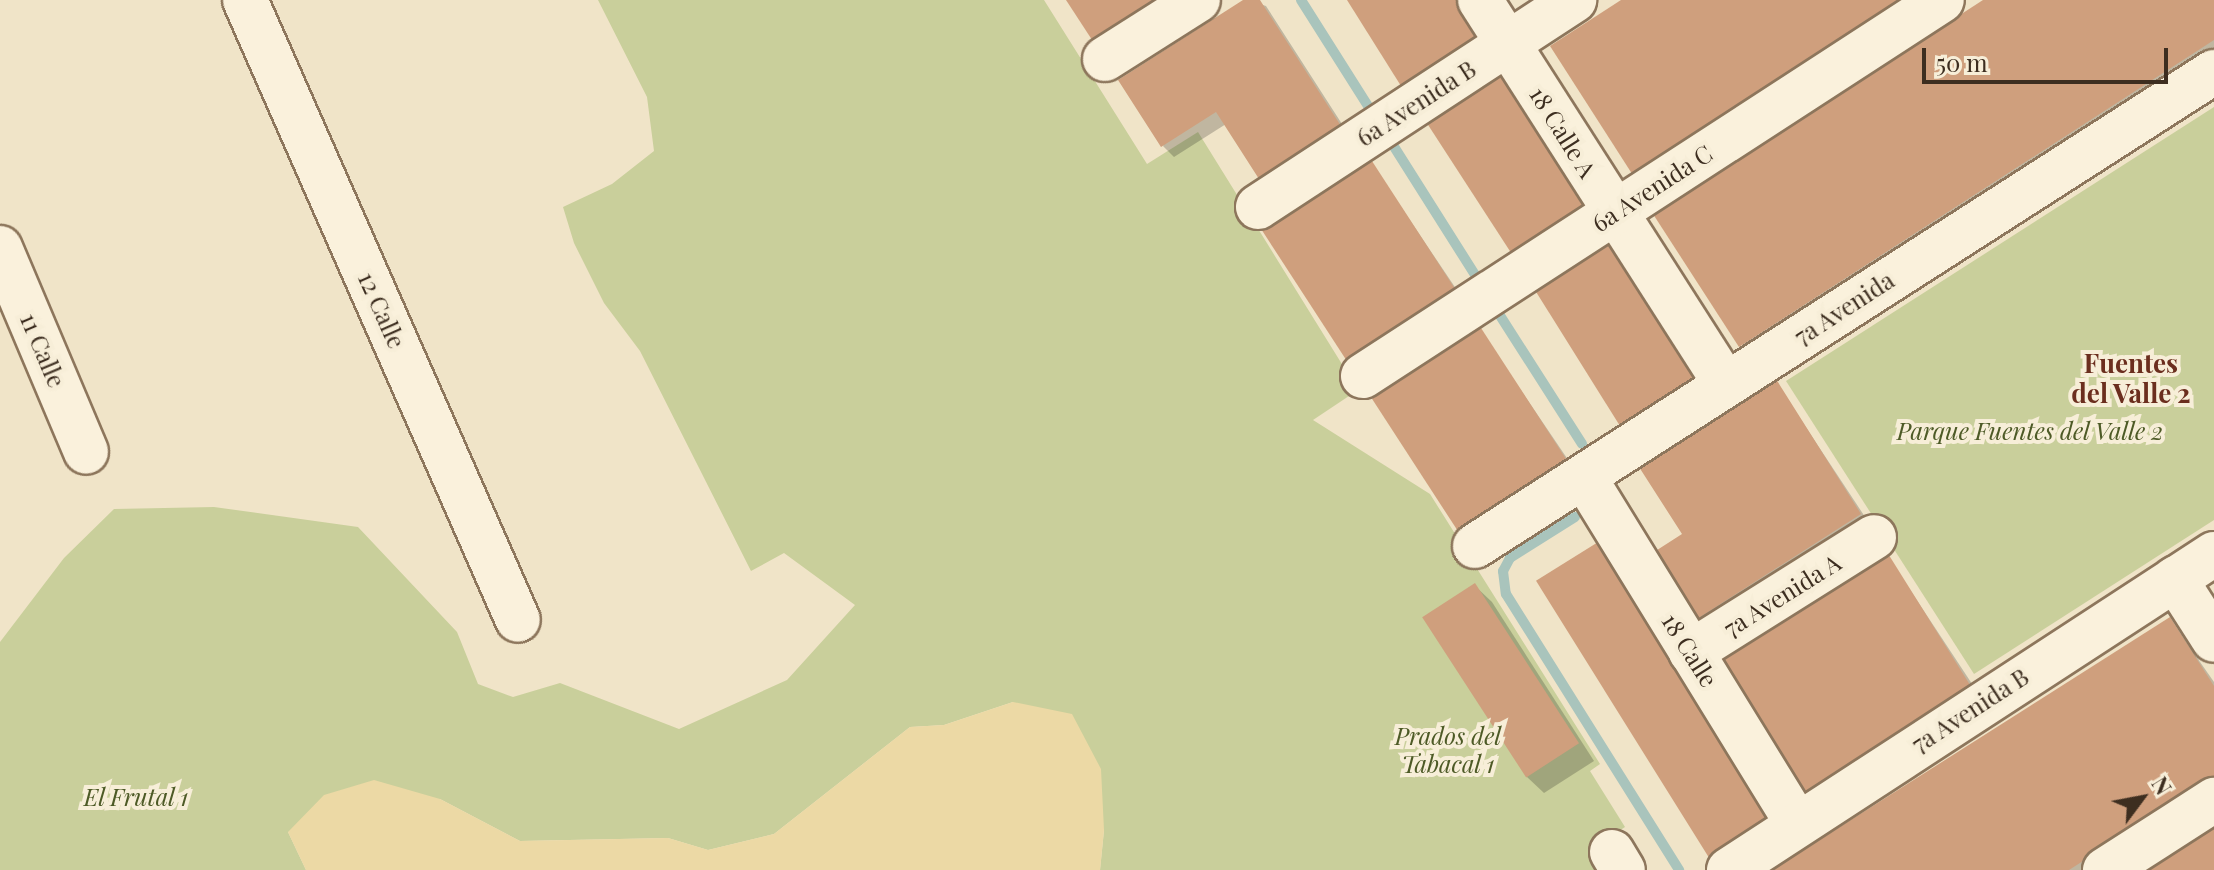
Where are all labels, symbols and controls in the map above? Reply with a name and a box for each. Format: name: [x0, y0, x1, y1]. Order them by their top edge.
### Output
scale bar: [1926, 32, 2172, 82]
text: 50 m: [1936, 46, 1988, 78]
street label: 6a Avenida B: [1351, 54, 1481, 152]
street label: 18 Calle A: [1524, 81, 1602, 183]
street label: 6a Avenida C: [1586, 138, 1718, 238]
street label: 7a Avenida: [1788, 265, 1900, 351]
street label: 12 Calle: [352, 267, 412, 353]
street label: 11 Calle: [15, 309, 71, 391]
district label: Fuentes del Valle 2: [2071, 347, 2191, 408]
park label: Parque Fuentes del Valle 2: [1896, 417, 2164, 445]
street label: 7a Avenida A: [1717, 547, 1847, 643]
street label: 18 Calle: [1656, 608, 1724, 692]
street label: 7a Avenida B: [1906, 661, 2034, 759]
park label: Prados del Tabacal 1: [1395, 722, 1501, 778]
north arrow: [2102, 758, 2182, 838]
text: N: [2145, 771, 2179, 800]
park label: El Frutal 1: [83, 783, 189, 811]

